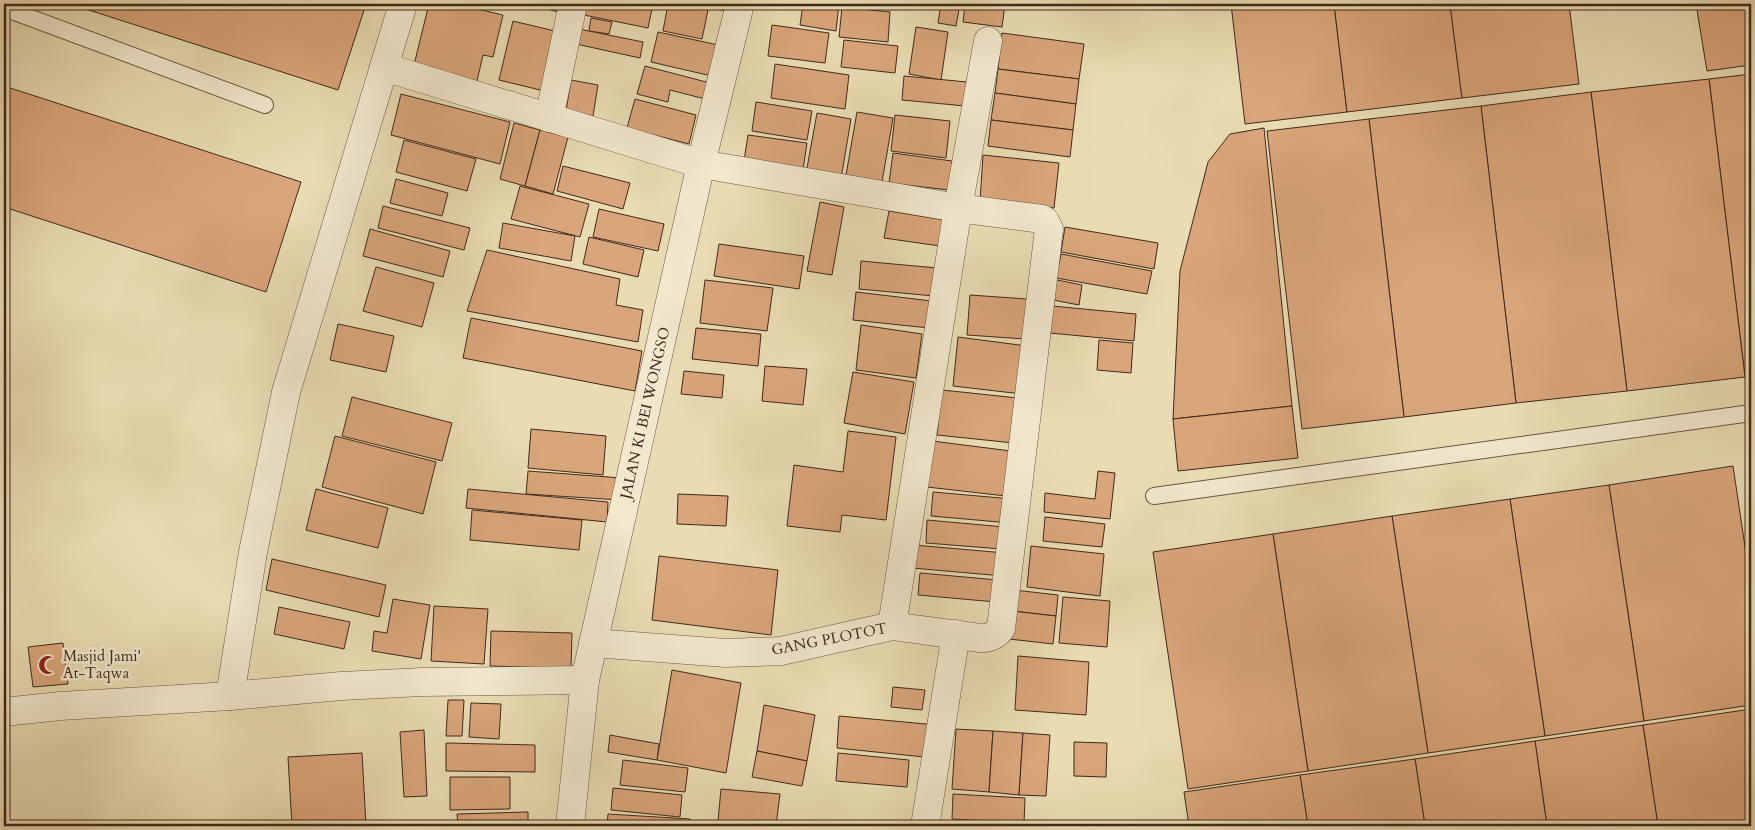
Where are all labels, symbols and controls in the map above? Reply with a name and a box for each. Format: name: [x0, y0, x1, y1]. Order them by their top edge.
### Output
street label: JALAN KI BEI WONGSO: [615, 325, 675, 503]
street label: GANG PLOTOT: [770, 618, 888, 660]
place label: Masjid Jami' At-Taqwa: [63, 646, 141, 683]
mosque icon: Masjid Jami' At-Taqwa: [37, 654, 59, 676]

